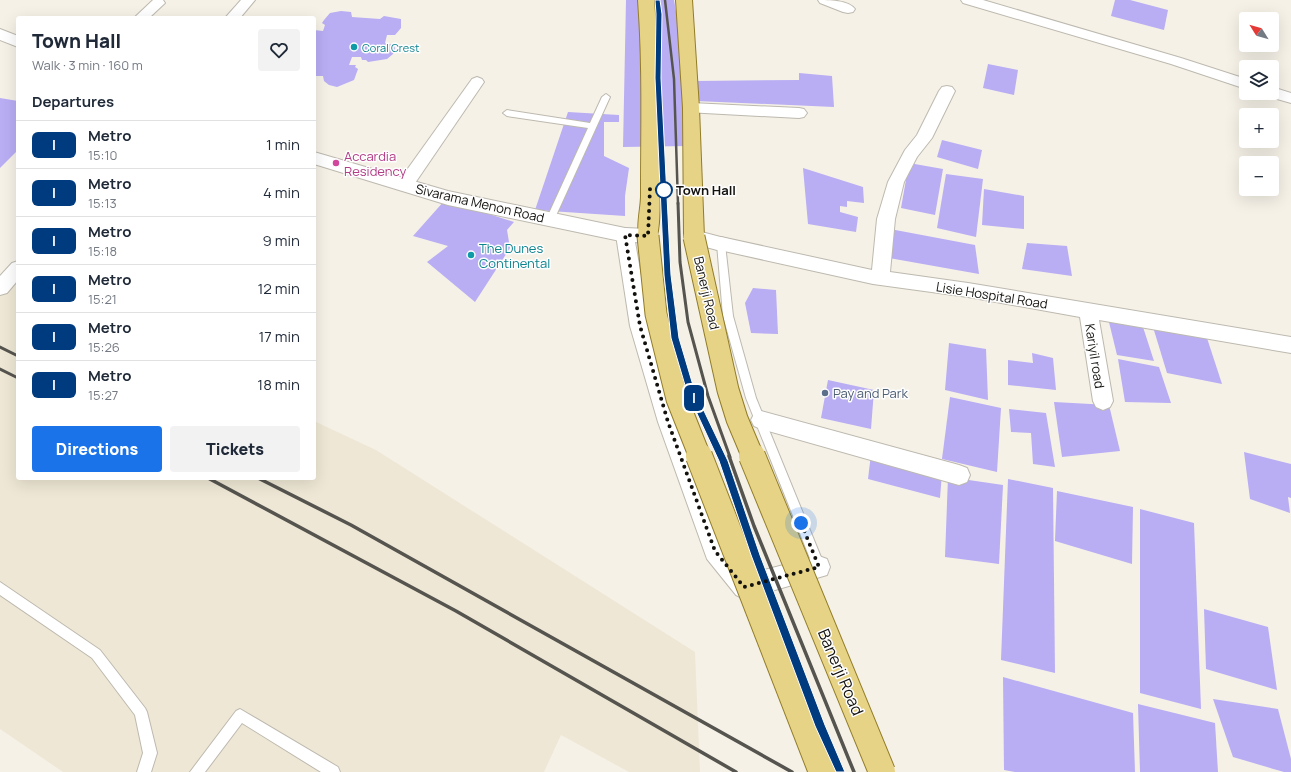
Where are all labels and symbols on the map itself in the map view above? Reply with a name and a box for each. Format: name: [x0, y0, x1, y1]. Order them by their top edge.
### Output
north arrow: [1239, 12, 1279, 52]
place label: Coral Crest: [362, 40, 419, 55]
marker: Coral Crest: [349, 42, 359, 52]
place label: Accardia Residency: [344, 147, 406, 180]
marker: Accardia Residency: [331, 158, 341, 168]
street label: Sivarama Menon Road: [414, 179, 546, 227]
marker: Town Hall: [655, 181, 673, 199]
place label: Town Hall: [676, 181, 736, 199]
place label: The Dunes Continental: [479, 239, 550, 272]
marker: The Dunes Continental: [466, 250, 476, 260]
street label: Banerji Road: [690, 255, 724, 331]
street label: Lisie Hospital Road: [935, 277, 1049, 313]
street label: Kariyil road: [1081, 322, 1109, 390]
place label: Pay and Park: [833, 384, 908, 402]
line badge: I: [681, 385, 707, 411]
marker: Pay and Park: [820, 388, 830, 398]
your location: [791, 513, 811, 533]
street label: Banerji Road: [813, 625, 869, 719]

